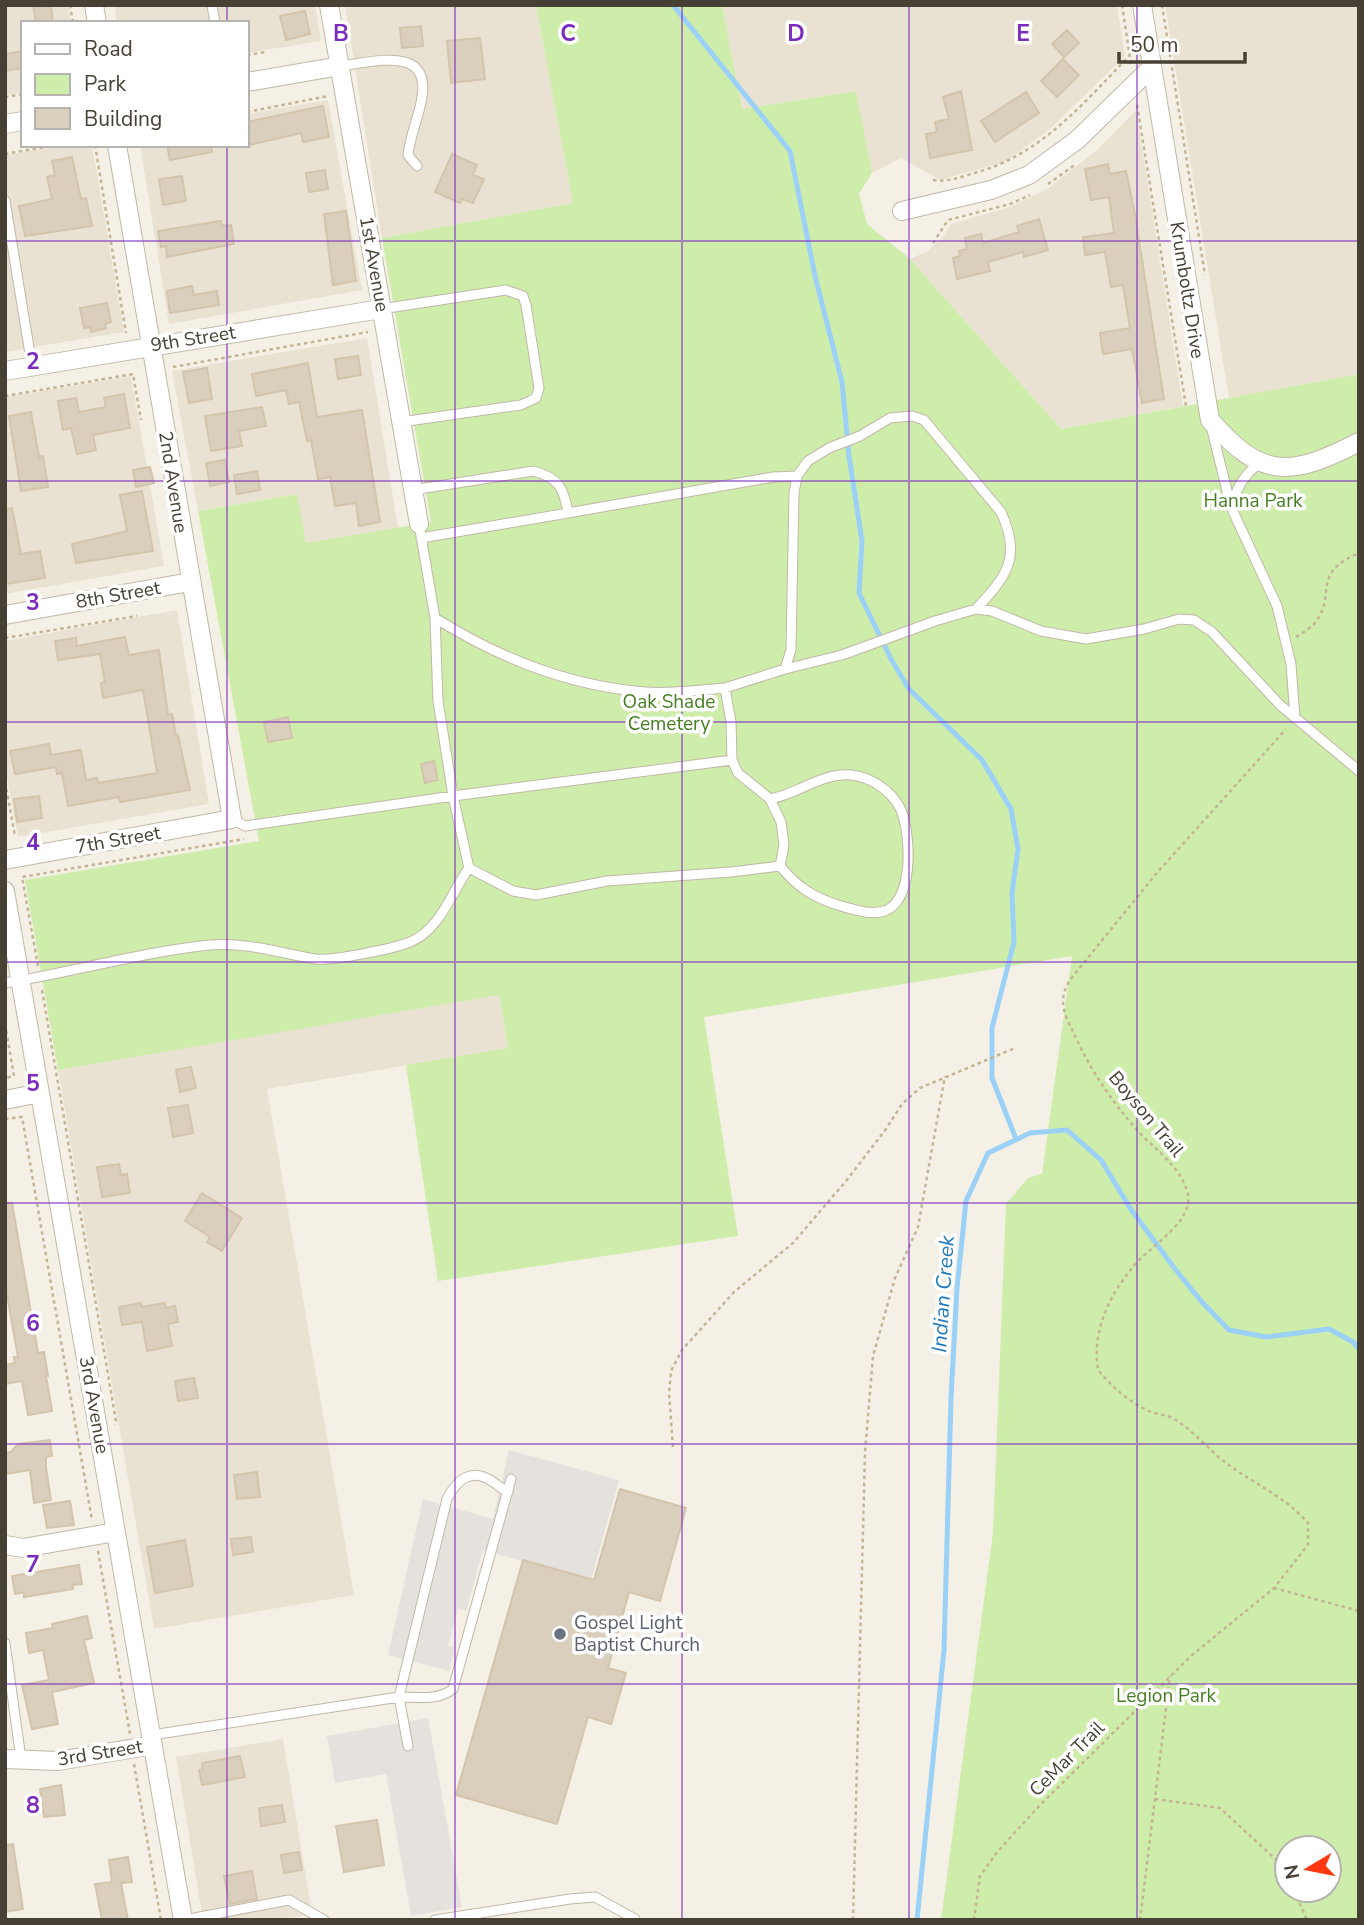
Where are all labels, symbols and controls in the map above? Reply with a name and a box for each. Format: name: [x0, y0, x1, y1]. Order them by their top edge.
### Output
text: B: [333, 18, 349, 49]
text: C: [560, 18, 576, 49]
text: D: [787, 18, 805, 49]
text: E: [1016, 18, 1030, 49]
legend: [21, 21, 248, 147]
scale bar: [1119, 21, 1245, 65]
text: 50 m: [1130, 31, 1179, 59]
text: Road: [84, 35, 133, 63]
text: Park: [84, 70, 126, 98]
text: Building: [84, 105, 162, 133]
street label: 1st Avenue: [353, 214, 395, 314]
street label: Krumboltz Drive: [1163, 220, 1211, 360]
street label: 9th Street: [149, 319, 238, 359]
text: 2: [26, 346, 40, 377]
street label: 2nd Avenue: [152, 429, 194, 535]
park label: Hanna Park: [1203, 488, 1303, 514]
street label: 8th Street: [74, 575, 163, 615]
text: 3: [26, 587, 40, 618]
park label: Oak Shade Cemetery: [623, 689, 715, 737]
street label: 7th Street: [74, 820, 163, 860]
text: 4: [26, 827, 40, 858]
street label: Boyson Trail: [1102, 1065, 1190, 1163]
text: 5: [26, 1068, 40, 1099]
water label: Indian Creek: [925, 1234, 961, 1353]
text: 6: [26, 1308, 40, 1339]
street label: 3rd Avenue: [73, 1354, 115, 1456]
text: 7: [26, 1549, 40, 1580]
place label: Gospel Light Baptist Church: [574, 1610, 700, 1658]
marker: Gospel Light Baptist Church: [552, 1626, 568, 1642]
park label: Legion Park: [1116, 1683, 1217, 1709]
street label: CeMar Trail: [1024, 1715, 1111, 1802]
street label: 3rd Street: [56, 1733, 145, 1773]
text: 8: [26, 1790, 40, 1821]
north arrow: [1273, 1834, 1343, 1904]
text: N: [1278, 1863, 1306, 1881]

